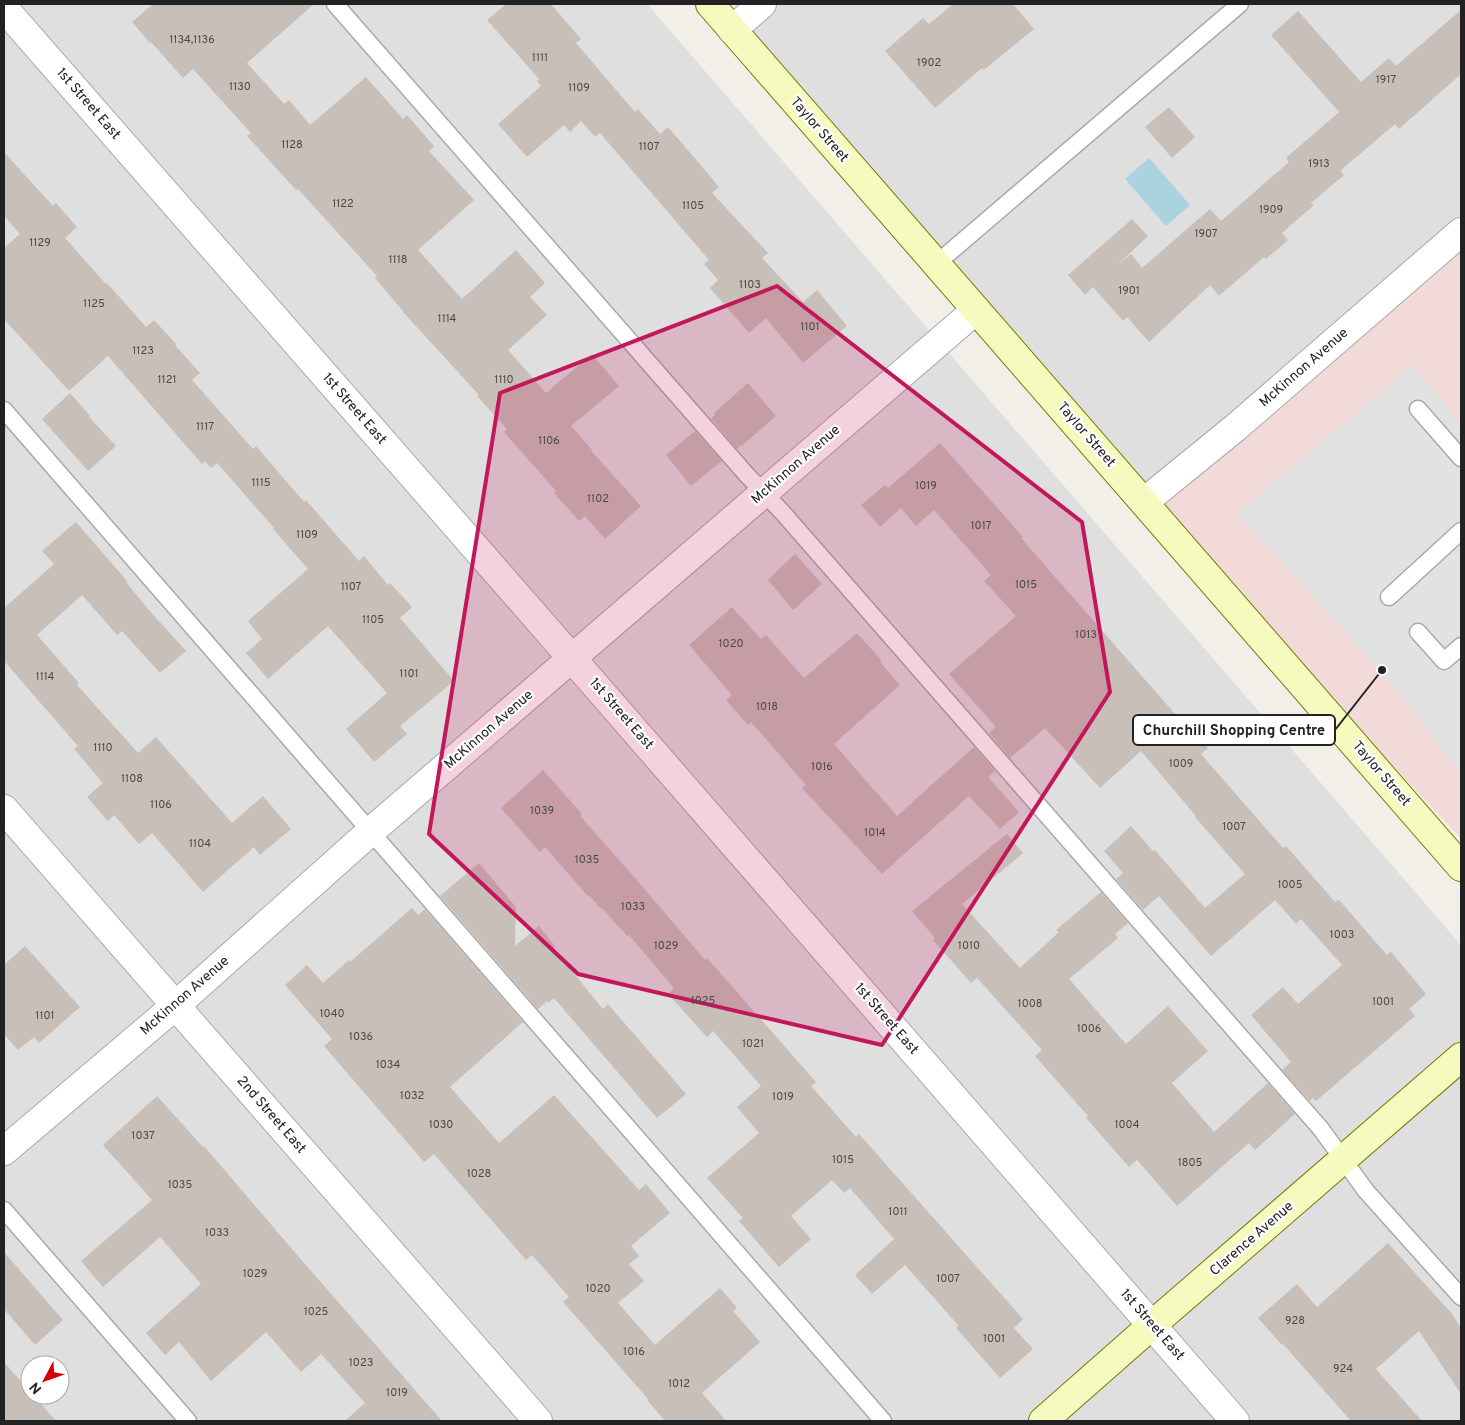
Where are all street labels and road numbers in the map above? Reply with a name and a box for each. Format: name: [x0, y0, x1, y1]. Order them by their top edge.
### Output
street label: 1st Street East: [52, 65, 124, 143]
street label: Taylor Street: [786, 94, 852, 166]
street label: McKinnon Avenue: [1256, 325, 1352, 411]
street label: 1st Street East: [318, 370, 390, 448]
street label: Taylor Street: [1053, 399, 1119, 471]
street label: McKinnon Avenue: [748, 422, 844, 508]
street label: 1st Street East: [585, 675, 657, 753]
street label: McKinnon Avenue: [441, 687, 537, 773]
street label: Taylor Street: [1348, 738, 1414, 810]
street label: McKinnon Avenue: [137, 953, 233, 1039]
street label: 1st Street East: [850, 980, 922, 1058]
street label: 2nd Street East: [233, 1073, 309, 1157]
street label: Clarence Avenue: [1207, 1198, 1297, 1280]
street label: 1st Street East: [1116, 1286, 1188, 1364]

